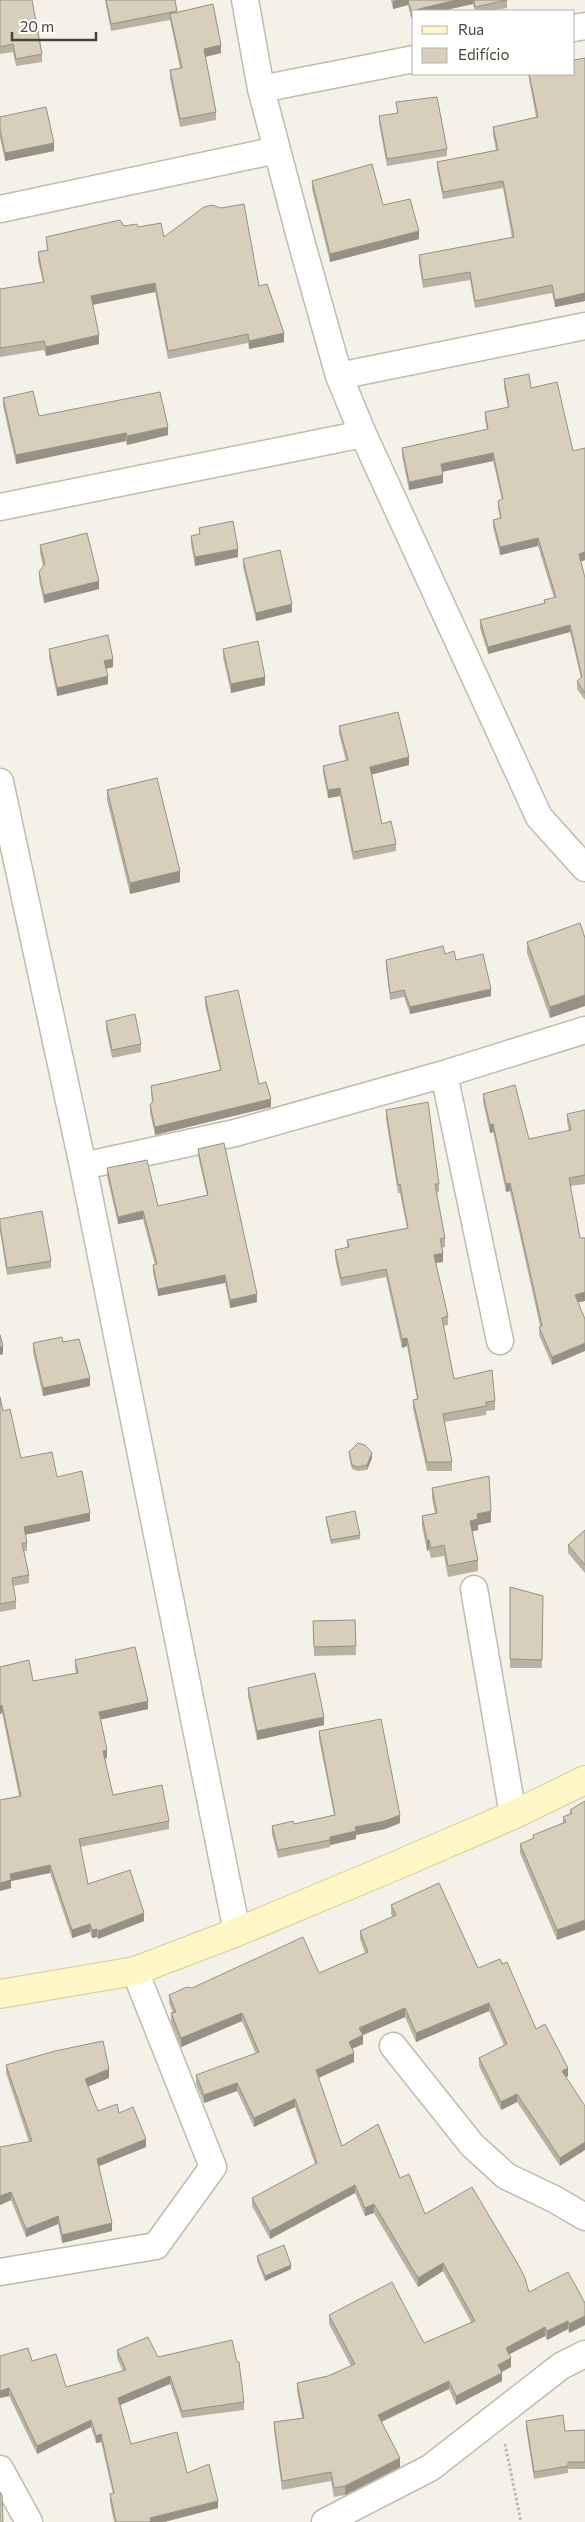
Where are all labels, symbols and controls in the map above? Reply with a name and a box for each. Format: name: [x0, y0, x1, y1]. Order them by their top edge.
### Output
scale bar: [12, 10, 96, 42]
legend: [412, 10, 575, 75]
text: 20 m: [20, 17, 54, 35]
text: Rua: [458, 20, 484, 38]
text: Edifício: [458, 45, 509, 63]

